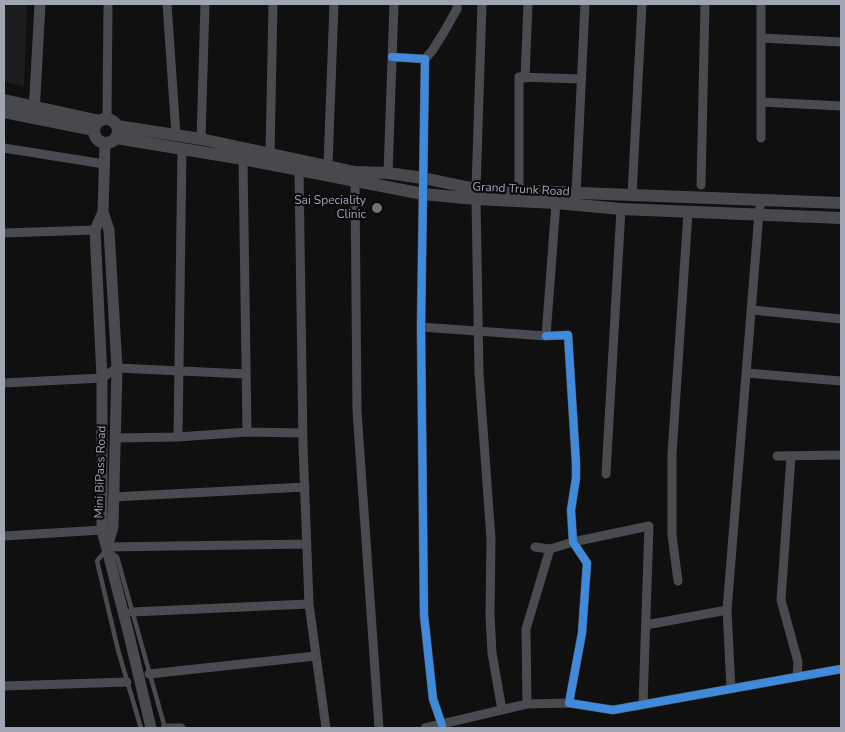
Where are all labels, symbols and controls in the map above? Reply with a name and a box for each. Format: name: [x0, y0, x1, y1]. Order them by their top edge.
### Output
street label: Grand Trunk Road: [472, 180, 570, 200]
place label: Sai Speciality Clinic: [294, 194, 366, 222]
marker: Sai Speciality Clinic: [370, 201, 384, 215]
street label: Mini BiPass Road: [92, 425, 110, 519]

